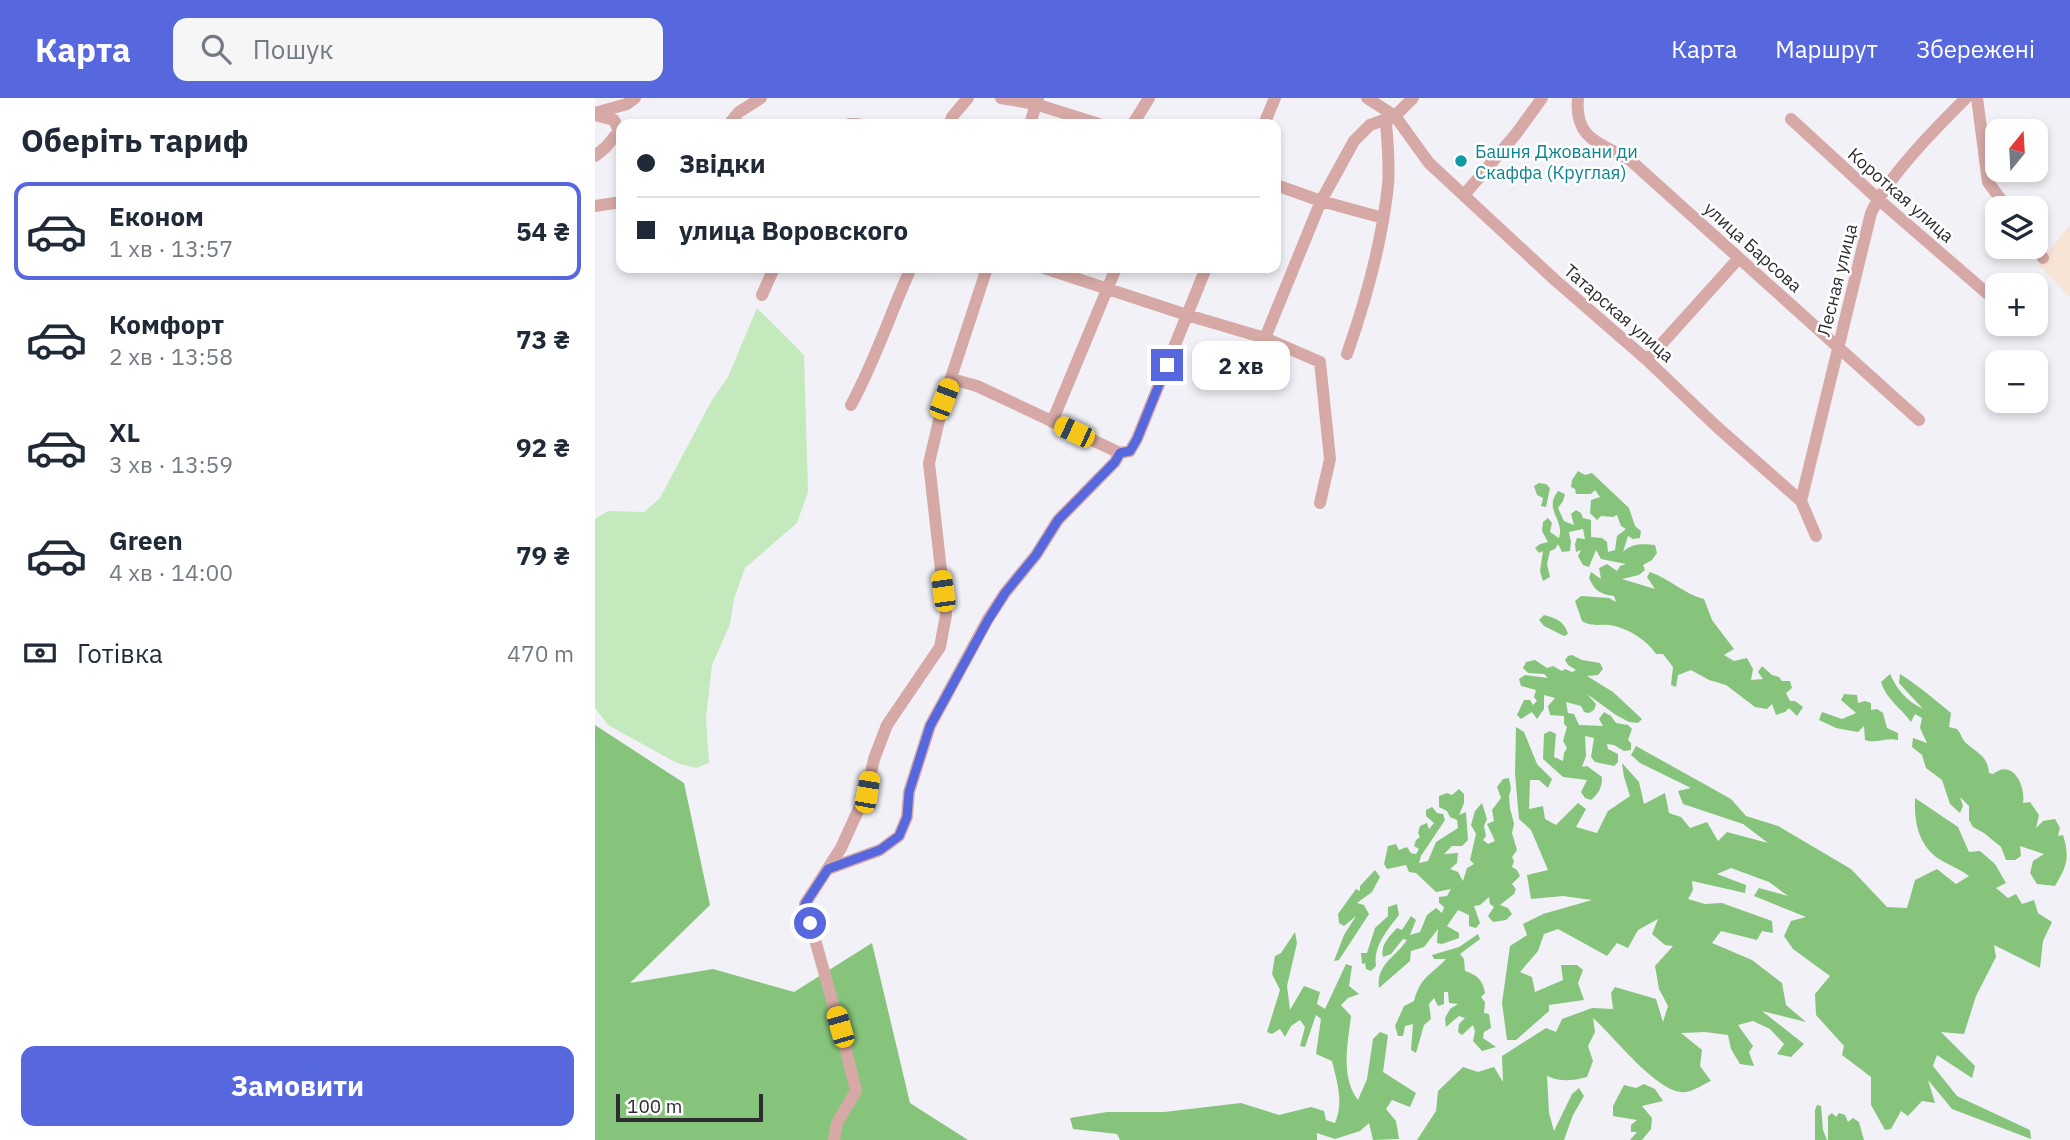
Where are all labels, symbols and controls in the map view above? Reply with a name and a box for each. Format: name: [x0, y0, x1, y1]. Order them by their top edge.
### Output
search box: [173, 18, 663, 81]
text: Карта: [35, 28, 131, 71]
icon: search: [197, 30, 235, 68]
text: Пошук: [253, 32, 333, 66]
text: Карта: [1671, 33, 1737, 65]
text: Маршрут: [1775, 33, 1878, 65]
text: Збережені: [1916, 33, 2035, 65]
text: Оберіть тариф: [21, 119, 248, 161]
north arrow: [1985, 119, 2047, 182]
map controls: [1985, 119, 2048, 413]
place label: Башня Джовани ди Скаффа (Круглая): [1475, 140, 1638, 184]
street label: Короткая улица: [1843, 143, 1959, 248]
text: Звідки: [679, 146, 766, 180]
marker: Башня Джовани ди Скаффа (Круглая): [1453, 153, 1469, 169]
button: layers: [1985, 196, 2048, 259]
street label: улица Барсова: [1699, 197, 1807, 297]
text: Економ: [109, 199, 204, 233]
icon: car: [25, 200, 88, 263]
text: улица Воровского: [679, 213, 908, 247]
text: 54 ₴: [516, 214, 570, 248]
street label: Лесная улица: [1812, 221, 1862, 339]
text: 1 хв · 13:57: [109, 233, 233, 263]
street label: Татарская улица: [1559, 259, 1679, 367]
button: +: [1985, 273, 2048, 336]
text: Комфорт: [109, 307, 224, 341]
icon: car: [25, 308, 88, 371]
text: 73 ₴: [516, 322, 570, 356]
text: 2 хв · 13:58: [109, 341, 233, 371]
callout: 2 хв: [1191, 341, 1289, 390]
route end: [1151, 349, 1183, 381]
text: 2 хв: [1218, 350, 1264, 380]
button: −: [1985, 350, 2048, 413]
car: [927, 376, 962, 422]
car: [1051, 414, 1098, 450]
text: XL: [109, 415, 140, 449]
icon: car: [25, 416, 88, 479]
text: 92 ₴: [516, 430, 570, 464]
text: 3 хв · 13:59: [109, 449, 233, 479]
text: Green: [109, 523, 183, 557]
icon: car: [25, 524, 88, 587]
text: 79 ₴: [516, 538, 570, 572]
text: 4 хв · 14:00: [109, 557, 233, 587]
car: [930, 569, 957, 613]
icon: cash: [21, 634, 59, 672]
text: Готівка: [77, 636, 163, 670]
text: 470 m: [507, 638, 574, 668]
car: [854, 769, 881, 815]
route start: [794, 907, 826, 939]
car: [825, 1004, 856, 1050]
button: Замовити: [21, 1046, 574, 1126]
scale bar: [616, 1091, 763, 1123]
text: 100 m: [627, 1094, 682, 1118]

